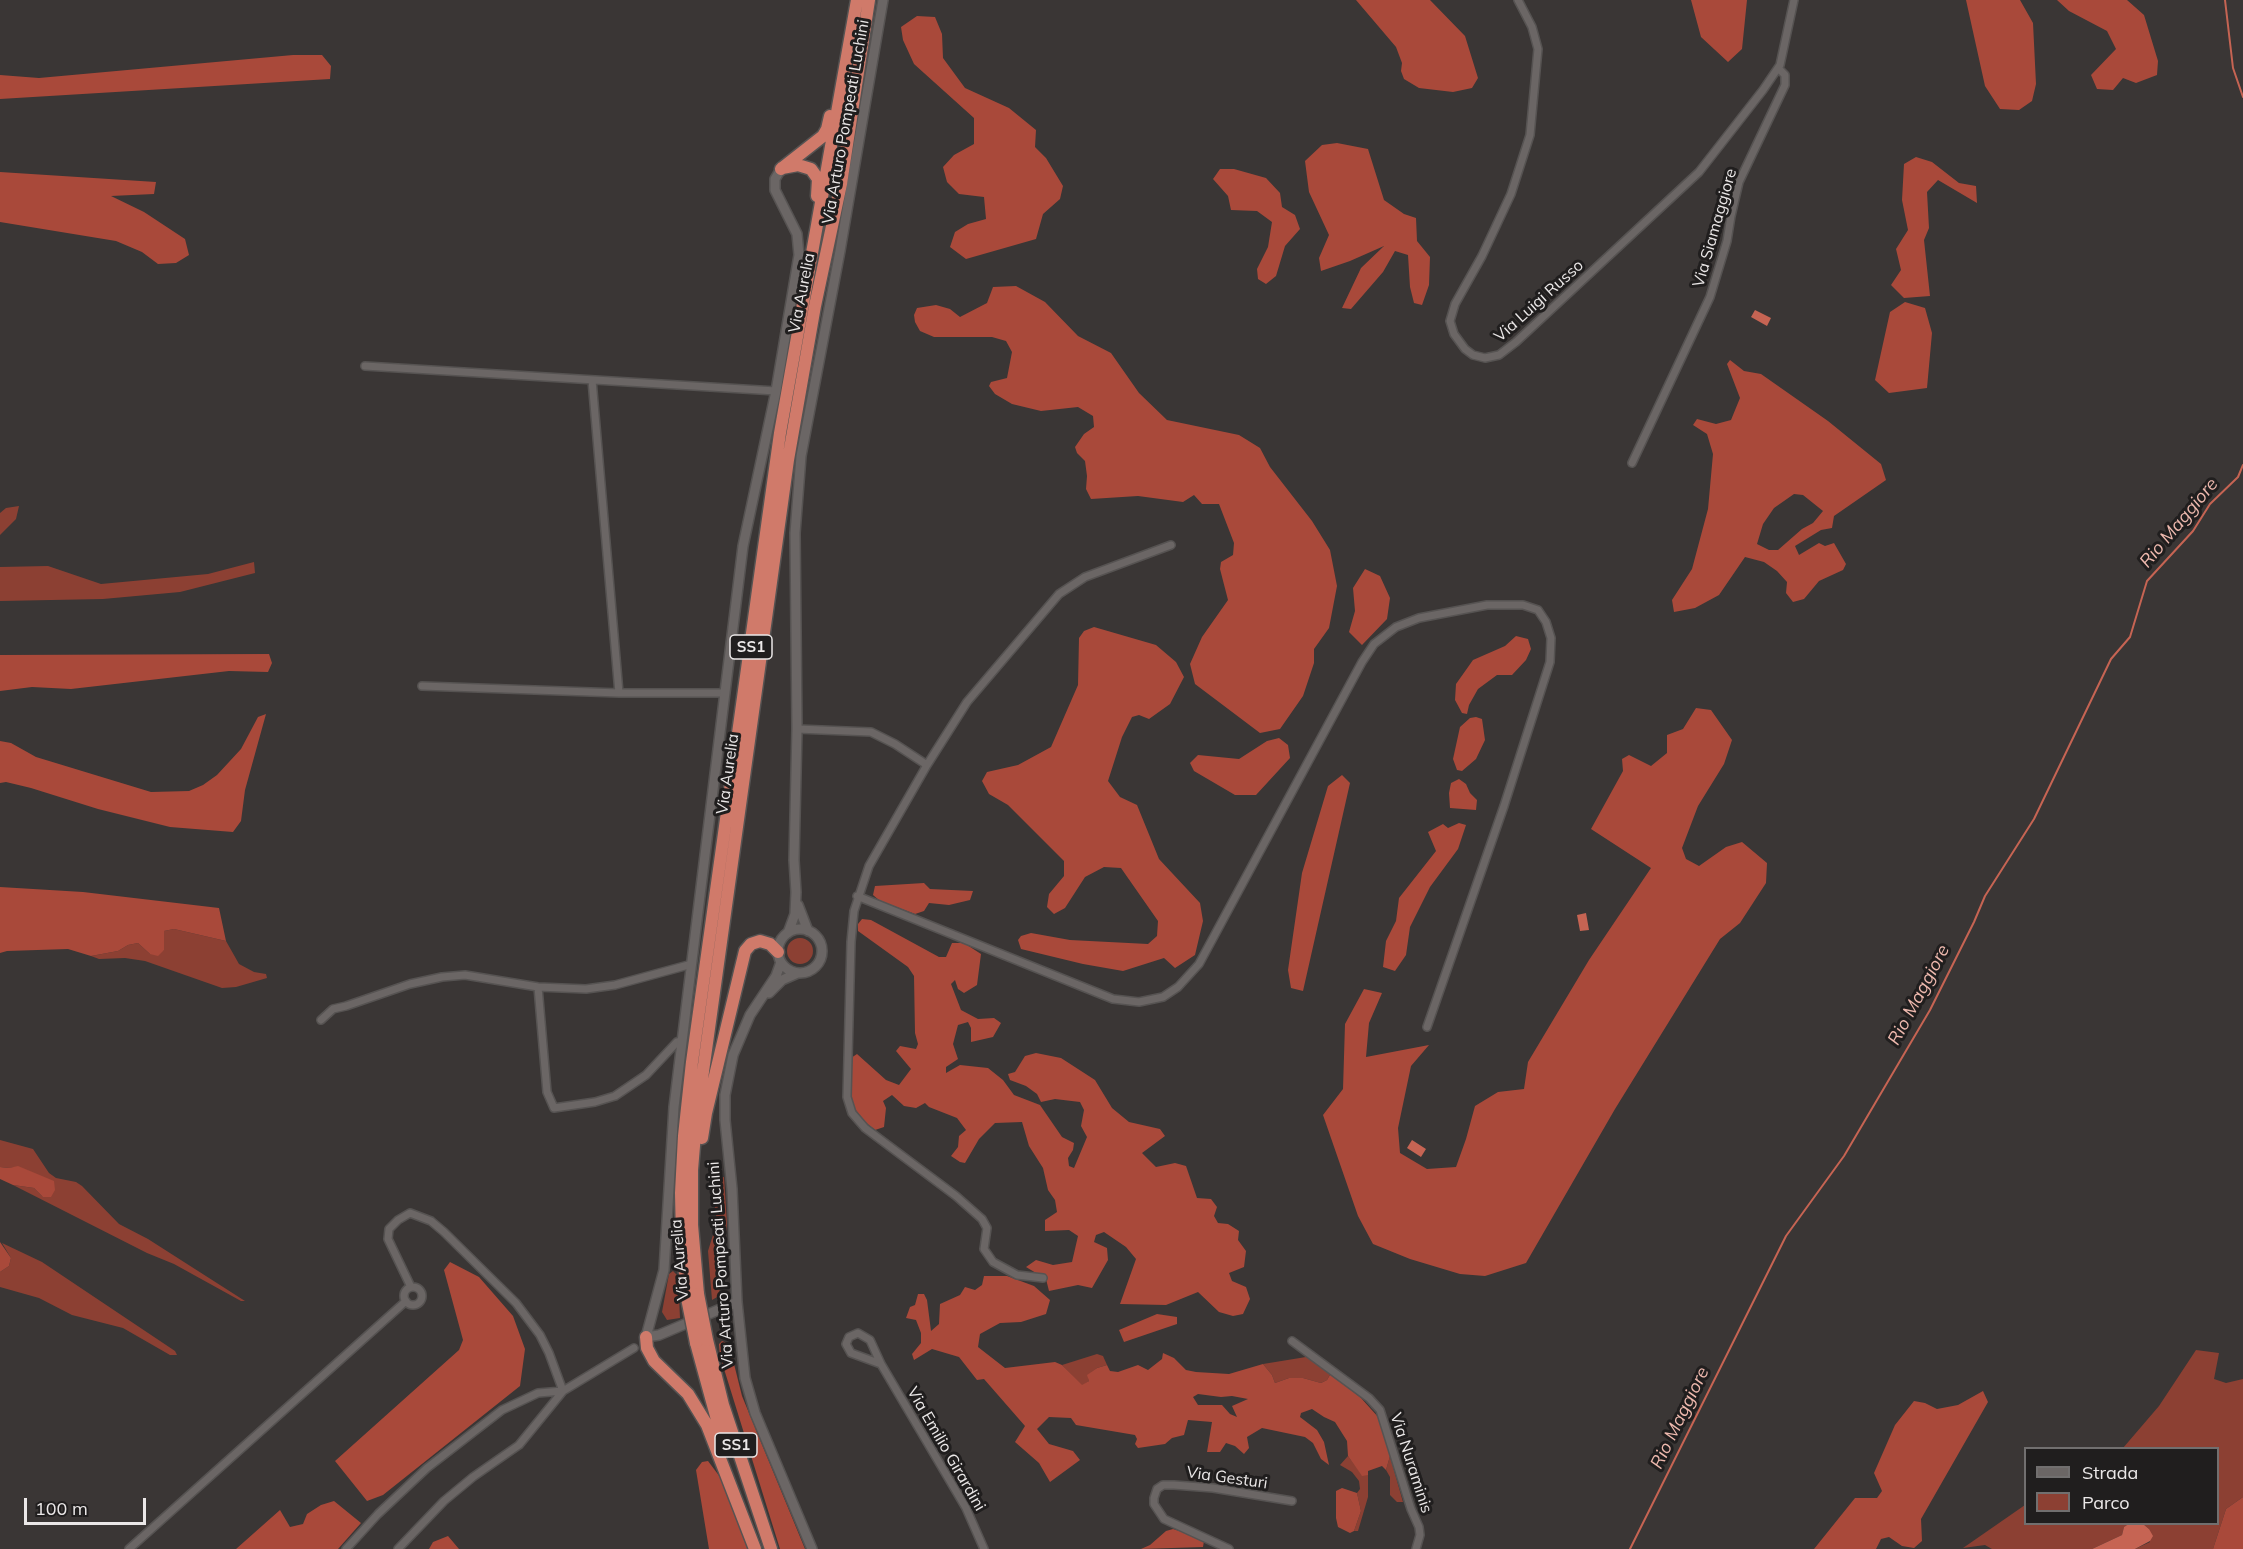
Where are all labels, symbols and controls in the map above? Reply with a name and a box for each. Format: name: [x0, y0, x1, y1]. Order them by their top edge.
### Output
street label: Via Arturo Pompeati Luchini: [819, 18, 873, 226]
street label: Via Siamaggiore: [1689, 167, 1741, 289]
street label: Via Aurelia: [785, 251, 819, 335]
street label: Via Luigi Russo: [1490, 256, 1588, 346]
water label: Rio Maggiore: [2135, 474, 2223, 572]
road number: SS1: [730, 635, 772, 659]
street label: Via Aurelia: [713, 732, 743, 816]
water label: Rio Maggiore: [1884, 941, 1954, 1049]
street label: Via Arturo Pompeati Luchini: [704, 1161, 738, 1369]
street label: Via Aurelia: [667, 1219, 693, 1301]
water label: Rio Maggiore: [1646, 1364, 1714, 1472]
street label: Via Emilio Girardini: [903, 1384, 989, 1514]
street label: Via Nuraminis: [1386, 1410, 1436, 1516]
road number: SS1: [715, 1433, 757, 1457]
legend: [2024, 1447, 2219, 1525]
text: Strada: [2082, 1461, 2138, 1484]
street label: Via Gesturi: [1185, 1463, 1269, 1493]
scale bar: [27, 1486, 148, 1524]
text: Parco: [2082, 1491, 2130, 1514]
text: 100 m: [35, 1497, 88, 1520]

